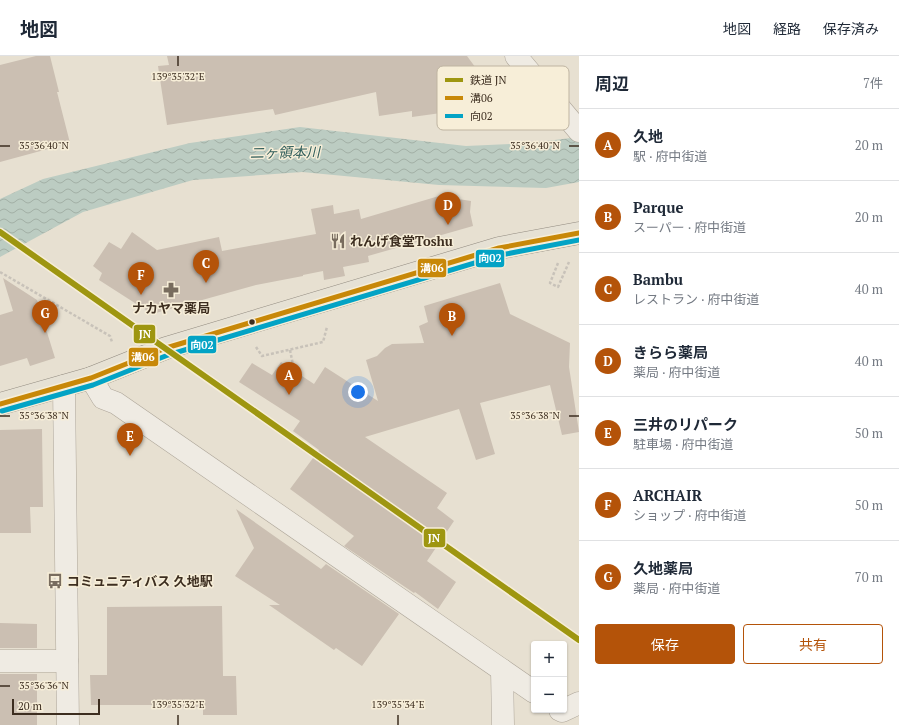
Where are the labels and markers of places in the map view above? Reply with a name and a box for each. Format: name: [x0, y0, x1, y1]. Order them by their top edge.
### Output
pin: D: [435, 192, 461, 225]
restaurant icon: れんげ食堂Toshu: [329, 232, 347, 250]
place label: れんげ食堂Toshu: [350, 232, 453, 250]
pin: C: [193, 250, 219, 283]
pin: F: [128, 262, 154, 295]
pharmacy icon: ナカヤマ薬局: [162, 281, 180, 299]
place label: ナカヤマ薬局: [132, 299, 210, 317]
pin: G: [32, 300, 58, 333]
pin: B: [439, 303, 465, 336]
unlabelled marker: [247, 317, 257, 327]
pin: A: [276, 362, 302, 395]
pin: E: [117, 423, 143, 456]
bus stop icon: コミュニティバス 久地駅: [46, 572, 64, 590]
place label: コミュニティバス 久地駅: [67, 572, 213, 590]

